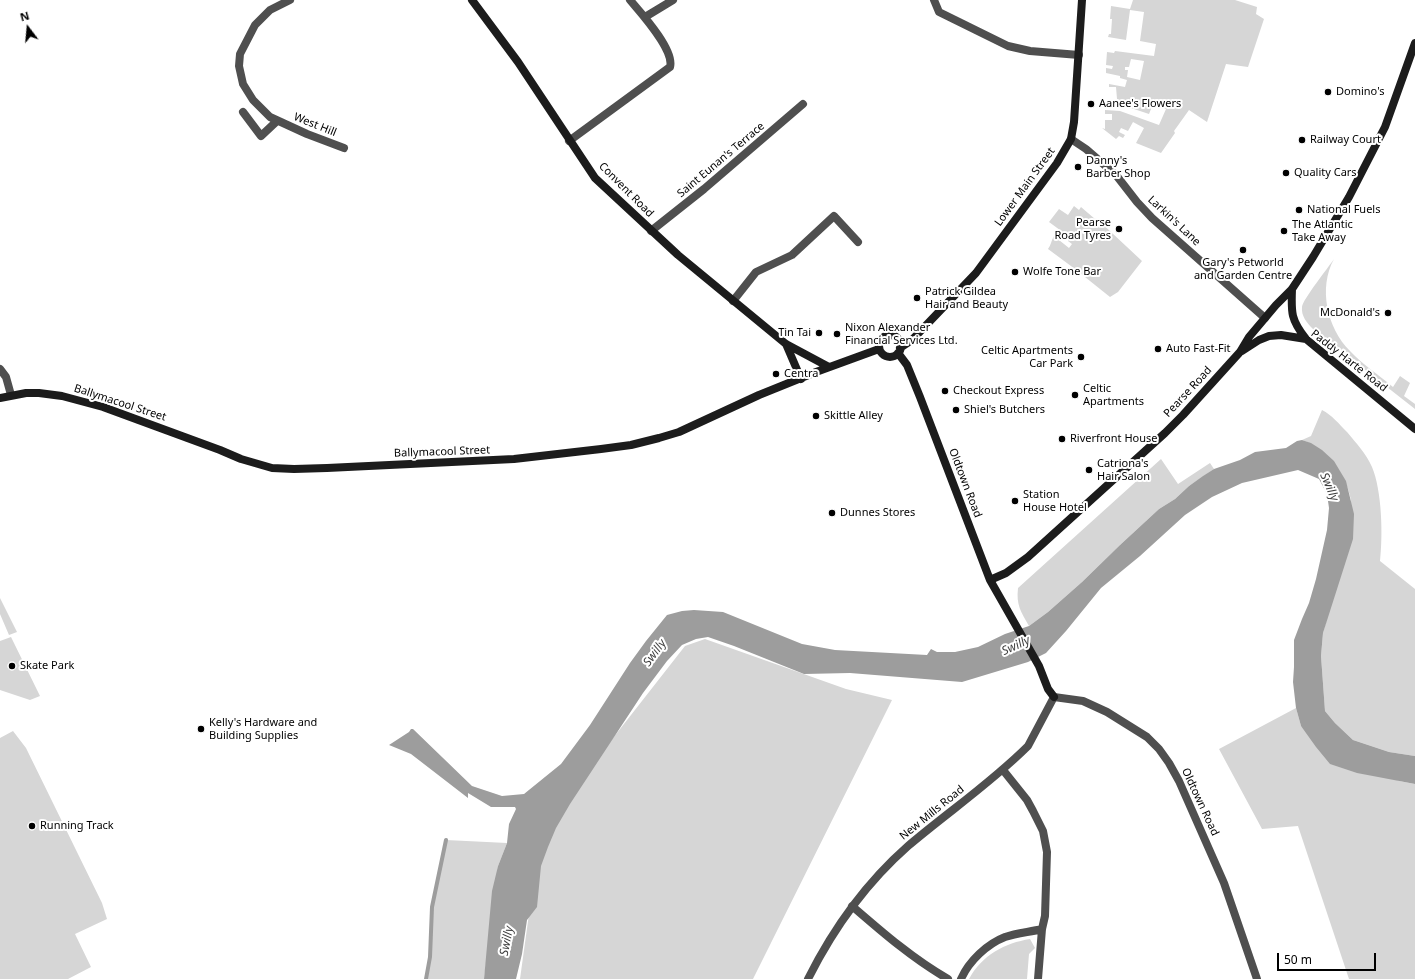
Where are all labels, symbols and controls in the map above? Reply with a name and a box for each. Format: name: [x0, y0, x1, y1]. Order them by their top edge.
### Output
north arrow: [8, 8, 48, 48]
text: N: [18, 8, 31, 24]
place label: Domino's: [1336, 85, 1385, 99]
marker: Domino's: [1323, 87, 1333, 97]
place label: Aanee's Flowers: [1099, 97, 1181, 111]
marker: Aanee's Flowers: [1086, 99, 1096, 109]
street label: West Hill: [292, 110, 338, 140]
street label: Saint Eunan's Terrace: [675, 120, 767, 200]
place label: Railway Court: [1310, 133, 1381, 147]
marker: Railway Court: [1297, 135, 1307, 145]
street label: Lower Main Street: [992, 145, 1058, 229]
place label: Danny's Barber Shop: [1086, 154, 1150, 180]
street label: Convent Road: [596, 160, 656, 220]
marker: Danny's Barber Shop: [1073, 162, 1083, 172]
place label: Quality Cars: [1294, 166, 1357, 180]
marker: Quality Cars: [1281, 168, 1291, 178]
street label: Larkin's Lane: [1145, 193, 1203, 249]
place label: National Fuels: [1307, 203, 1380, 217]
marker: National Fuels: [1294, 205, 1304, 215]
place label: Pearse Road Tyres: [1054, 216, 1111, 242]
place label: The Atlantic Take Away: [1292, 218, 1353, 244]
marker: Pearse Road Tyres: [1114, 224, 1124, 234]
marker: The Atlantic Take Away: [1279, 226, 1289, 236]
marker: Gary's Petworld and Garden Centre: [1238, 245, 1248, 255]
place label: Gary's Petworld and Garden Centre: [1194, 256, 1292, 282]
place label: Wolfe Tone Bar: [1023, 265, 1101, 279]
marker: Wolfe Tone Bar: [1010, 267, 1020, 277]
place label: Patrick Gildea Hair and Beauty: [925, 285, 1008, 311]
marker: Patrick Gildea Hair and Beauty: [912, 293, 922, 303]
place label: McDonald's: [1320, 306, 1380, 320]
marker: McDonald's: [1383, 308, 1393, 318]
place label: Nixon Alexander Financial Services Ltd.: [845, 321, 958, 347]
place label: Tin Tai: [778, 326, 811, 340]
street label: Paddy Harte Road: [1308, 327, 1390, 395]
marker: Tin Tai: [814, 328, 824, 338]
marker: Nixon Alexander Financial Services Ltd.: [832, 329, 842, 339]
place label: Auto Fast-Fit: [1166, 342, 1230, 356]
place label: Celtic Apartments Car Park: [981, 344, 1073, 370]
marker: Auto Fast-Fit: [1153, 344, 1163, 354]
marker: Celtic Apartments Car Park: [1076, 352, 1086, 362]
street label: Pearse Road: [1161, 364, 1215, 420]
place label: Centra: [784, 367, 818, 381]
marker: Centra: [771, 369, 781, 379]
street label: Ballymacool Street: [72, 382, 168, 424]
place label: Celtic Apartments: [1083, 382, 1144, 408]
place label: Checkout Express: [953, 384, 1044, 398]
marker: Checkout Express: [940, 386, 950, 396]
marker: Celtic Apartments: [1070, 390, 1080, 400]
place label: Shiel's Butchers: [964, 403, 1045, 417]
marker: Shiel's Butchers: [951, 405, 961, 415]
place label: Skittle Alley: [824, 409, 883, 423]
marker: Skittle Alley: [811, 411, 821, 421]
place label: Riverfront House: [1070, 432, 1157, 446]
marker: Riverfront House: [1057, 434, 1067, 444]
street label: Ballymacool Street: [394, 444, 490, 460]
street label: Oldtown Road: [946, 446, 984, 520]
place label: Catriona's Hair Salon: [1097, 457, 1150, 483]
marker: Catriona's Hair Salon: [1084, 465, 1094, 475]
water label: Swilly: [1317, 471, 1341, 503]
place label: Station House Hotel: [1023, 488, 1087, 514]
marker: Station House Hotel: [1010, 496, 1020, 506]
place label: Dunnes Stores: [840, 506, 915, 520]
marker: Dunnes Stores: [827, 508, 837, 518]
water label: Swilly: [1000, 633, 1032, 659]
water label: Swilly: [640, 637, 670, 669]
place label: Skate Park: [20, 659, 74, 673]
marker: Skate Park: [7, 661, 17, 671]
place label: Kelly's Hardware and Building Supplies: [209, 716, 317, 742]
marker: Kelly's Hardware and Building Supplies: [196, 724, 206, 734]
street label: Oldtown Road: [1179, 766, 1221, 838]
street label: New Mills Road: [897, 783, 967, 843]
place label: Running Track: [40, 819, 114, 833]
marker: Running Track: [27, 821, 37, 831]
water label: Swilly: [497, 925, 517, 957]
scale bar: [1279, 945, 1378, 971]
text: 50 m: [1284, 951, 1312, 968]

